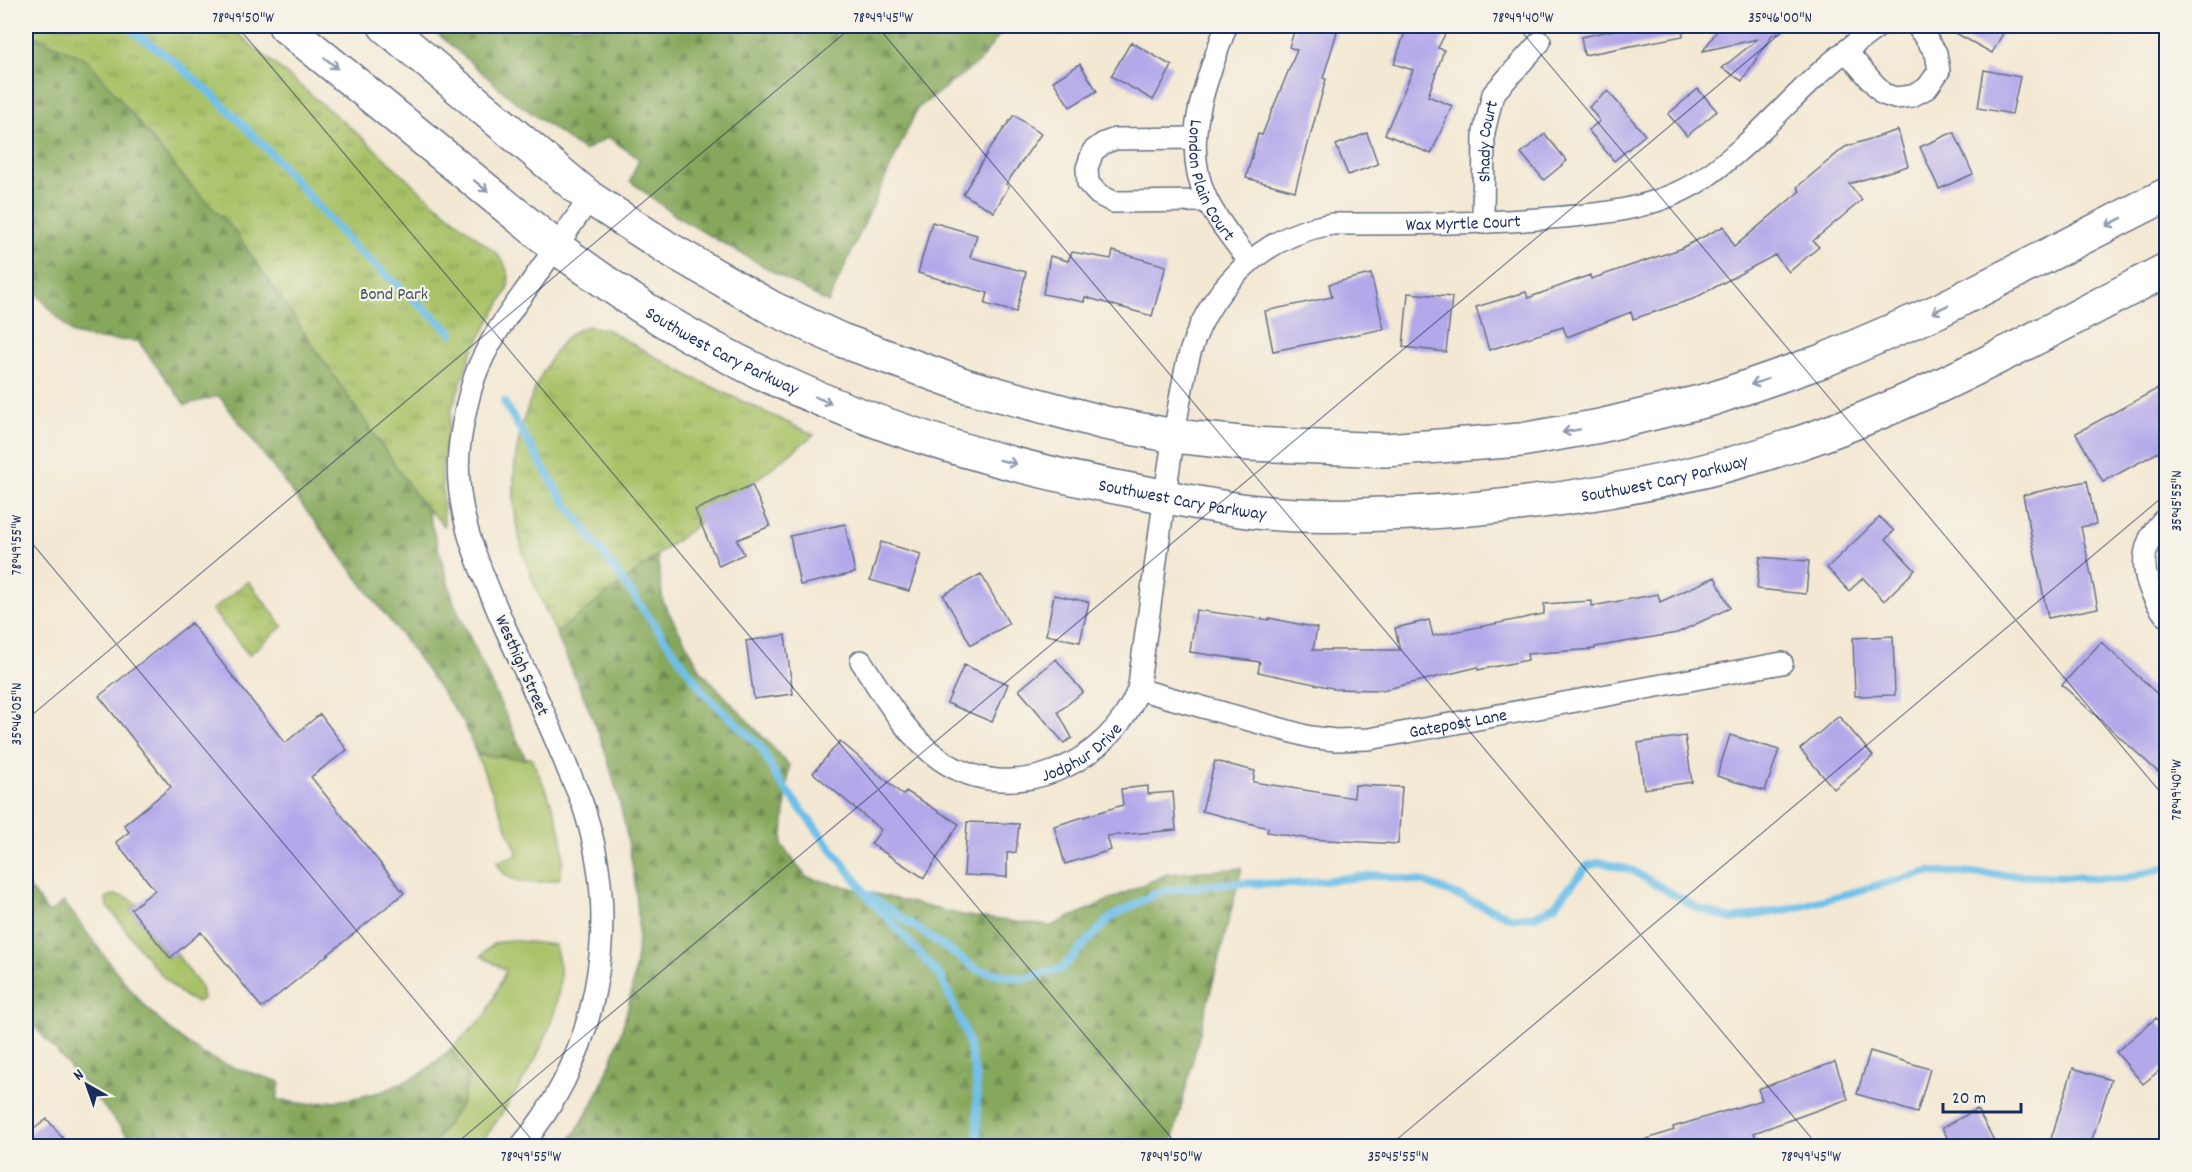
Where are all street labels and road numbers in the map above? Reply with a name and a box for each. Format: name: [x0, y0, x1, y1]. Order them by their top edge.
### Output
street label: Shady Court: [1473, 98, 1506, 182]
street label: London Plain Court: [1180, 118, 1240, 247]
street label: Wax Myrtle Court: [1405, 210, 1522, 239]
street label: Southwest Cary Parkway: [639, 302, 803, 403]
street label: Southwest Cary Parkway: [1580, 449, 1752, 510]
street label: Southwest Cary Parkway: [1096, 474, 1268, 528]
street label: Westhigh Street: [487, 612, 554, 721]
street label: Gatepost Lane: [1407, 704, 1509, 746]
street label: Jodphur Drive: [1039, 718, 1130, 790]

